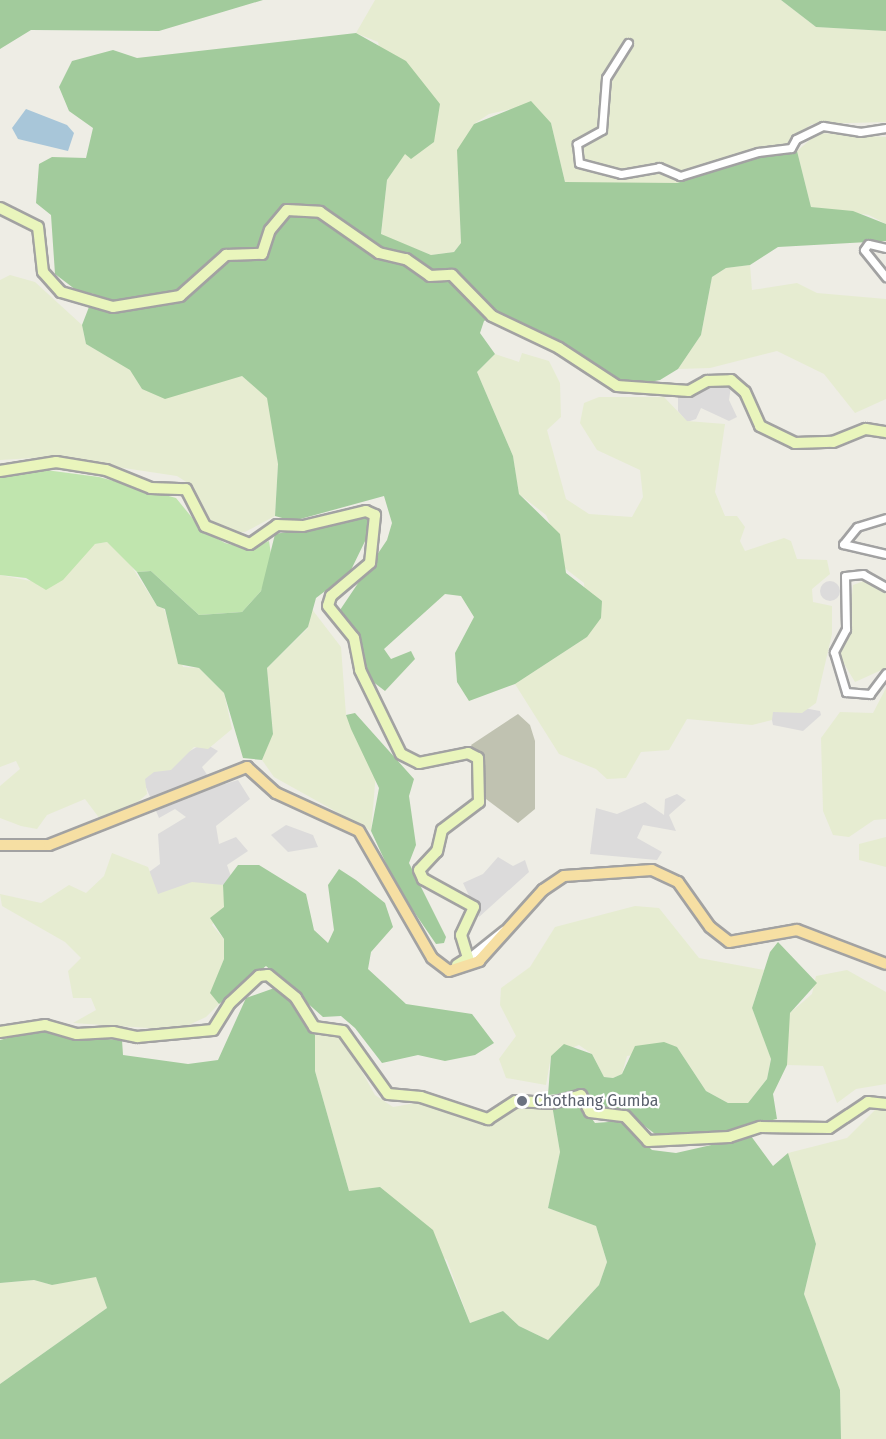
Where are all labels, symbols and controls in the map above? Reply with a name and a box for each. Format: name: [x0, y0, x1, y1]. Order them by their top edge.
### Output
place label: Chothang Gumba: [534, 1091, 658, 1111]
marker: Chothang Gumba: [515, 1094, 529, 1108]

